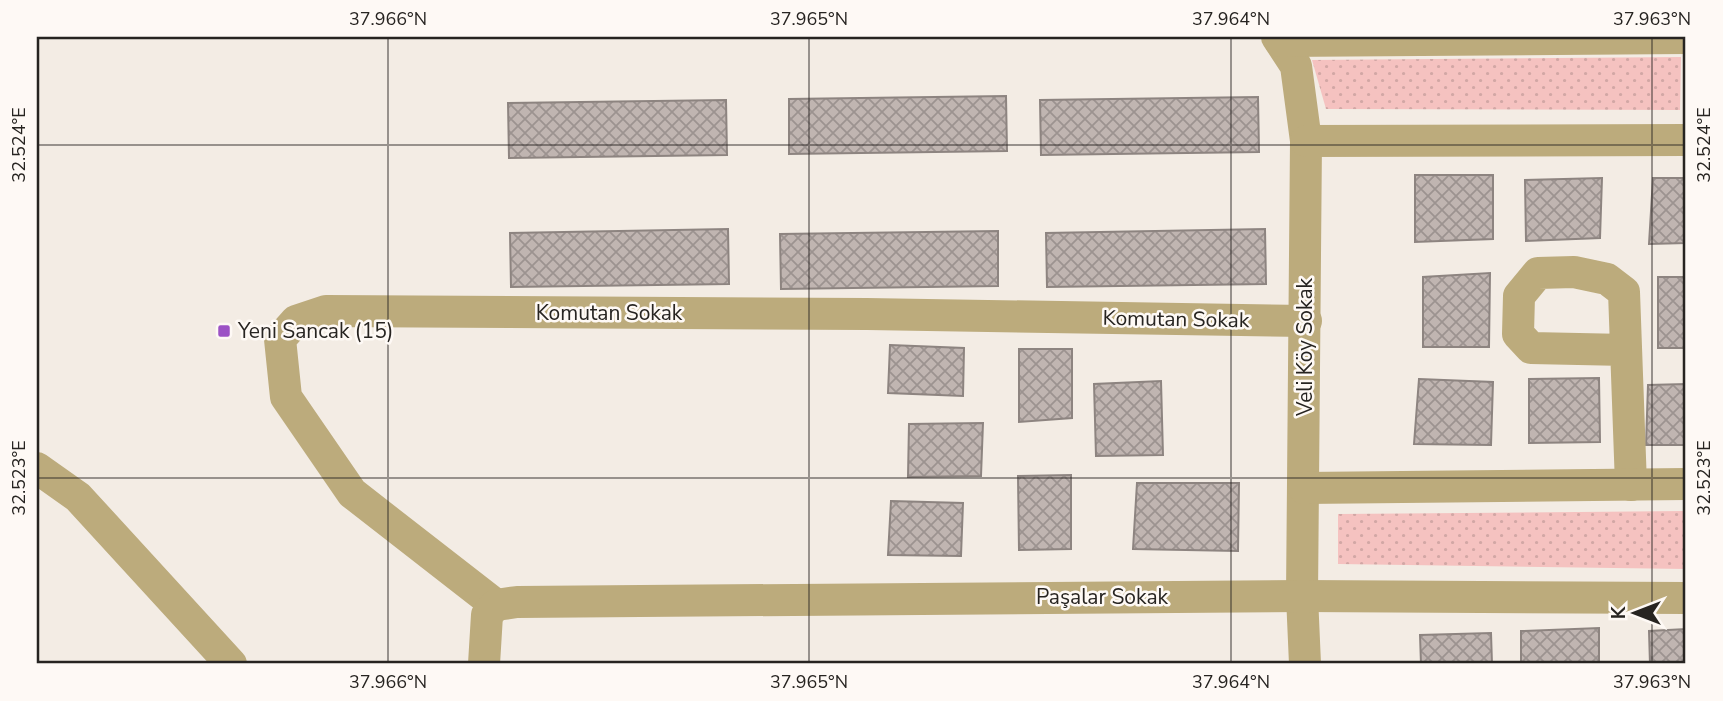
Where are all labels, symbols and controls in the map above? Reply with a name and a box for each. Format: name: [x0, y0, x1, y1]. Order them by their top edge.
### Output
text: 37.966°N: [349, 7, 427, 31]
text: 37.965°N: [770, 7, 848, 31]
text: 37.964°N: [1192, 7, 1270, 31]
text: 37.963°N: [1613, 7, 1691, 31]
text: 32.524°E: [7, 107, 31, 183]
text: 32.524°E: [1692, 107, 1716, 183]
street label: Veli Köy Sokak: [1291, 277, 1319, 417]
street label: Komutan Sokak: [536, 299, 683, 327]
street label: Komutan Sokak: [1102, 304, 1250, 334]
place label: Yeni Sancak (15): [237, 317, 393, 345]
marker: Yeni Sancak (15): [216, 323, 232, 339]
text: 32.523°E: [7, 440, 31, 516]
text: 32.523°E: [1692, 440, 1716, 516]
north arrow: [1600, 578, 1670, 648]
street label: Paşalar Sokak: [1036, 583, 1169, 611]
text: K: [1606, 605, 1632, 619]
text: 37.966°N: [349, 670, 427, 694]
text: 37.965°N: [770, 670, 848, 694]
text: 37.964°N: [1192, 670, 1270, 694]
text: 37.963°N: [1613, 670, 1691, 694]

